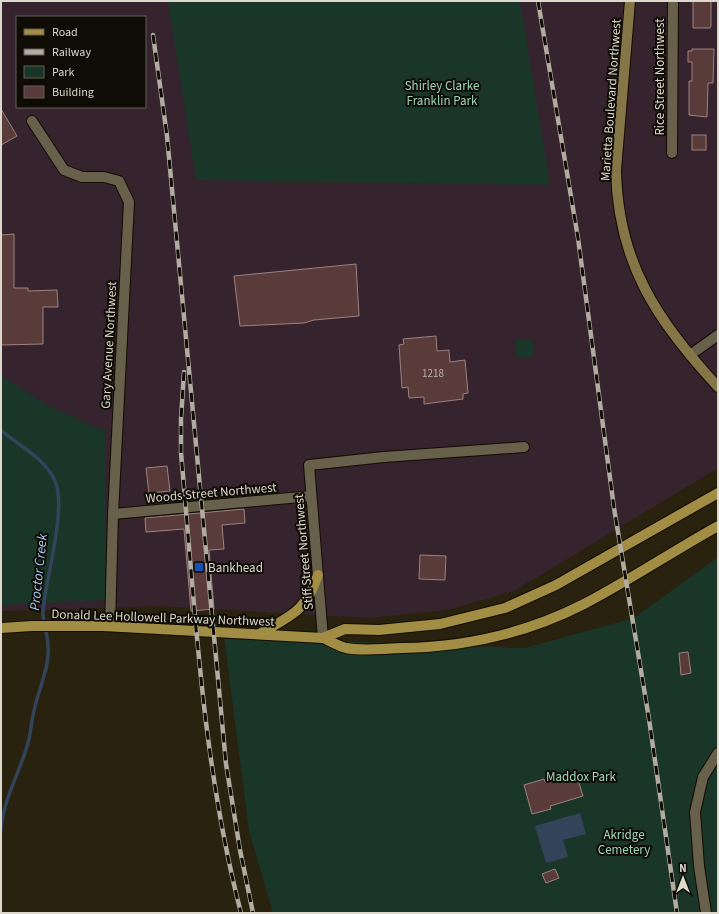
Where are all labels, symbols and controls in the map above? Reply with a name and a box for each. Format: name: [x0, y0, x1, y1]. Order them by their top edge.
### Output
legend: [16, 16, 146, 108]
street label: Marietta Boulevard Northwest: [596, 18, 626, 182]
street label: Rice Street Northwest: [651, 18, 669, 136]
text: Road: [52, 24, 78, 41]
text: Railway: [52, 44, 91, 61]
text: Park: [52, 64, 74, 81]
park label: Shirley Clarke Franklin Park: [405, 77, 479, 110]
text: Building: [52, 84, 94, 101]
street label: Gary Avenue Northwest: [97, 280, 121, 409]
house number: 1218: [422, 366, 444, 381]
street label: Woods Street Northwest: [145, 478, 278, 508]
street label: Stiff Street Northwest: [290, 493, 318, 611]
water label: Proctor Creek: [25, 532, 53, 612]
place label: Bankhead: [208, 559, 263, 577]
marker: Bankhead: [193, 561, 205, 573]
street label: Donald Lee Hollowell Parkway Northwest: [51, 605, 275, 631]
park label: Maddox Park: [546, 768, 617, 786]
park label: Akridge Cemetery: [598, 826, 650, 859]
north arrow: [663, 858, 703, 898]
text: N: [679, 861, 687, 876]

